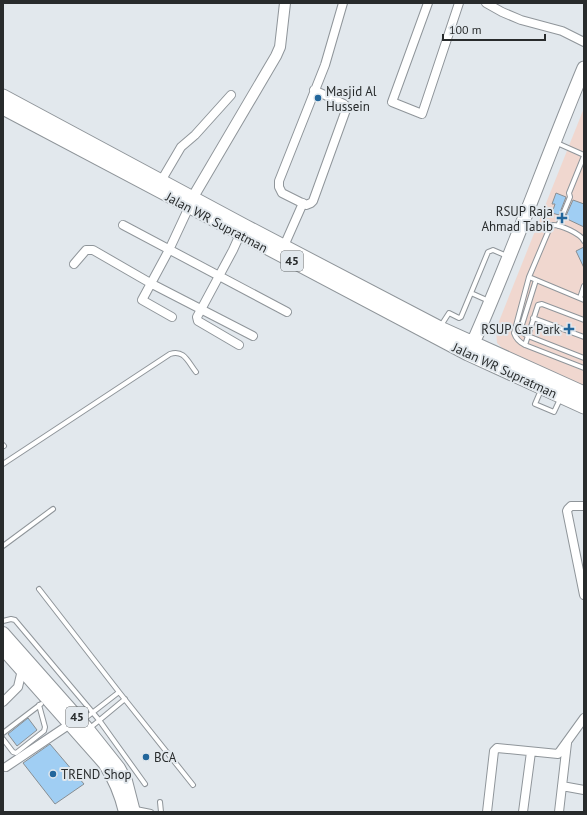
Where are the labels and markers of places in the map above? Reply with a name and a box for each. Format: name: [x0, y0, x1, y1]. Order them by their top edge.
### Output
place label: Masjid Al Hussein: [326, 83, 377, 115]
marker: Masjid Al Hussein: [313, 93, 323, 103]
place label: RSUP Raja Ahmad Tabib: [481, 203, 553, 235]
marker: RSUP Raja Ahmad Tabib: [556, 212, 568, 224]
place label: RSUP Car Park: [481, 321, 561, 338]
marker: RSUP Car Park: [563, 323, 575, 335]
place label: BCA: [154, 749, 177, 766]
marker: BCA: [141, 752, 151, 762]
place label: TREND Shop: [61, 766, 132, 783]
marker: TREND Shop: [48, 769, 58, 779]

